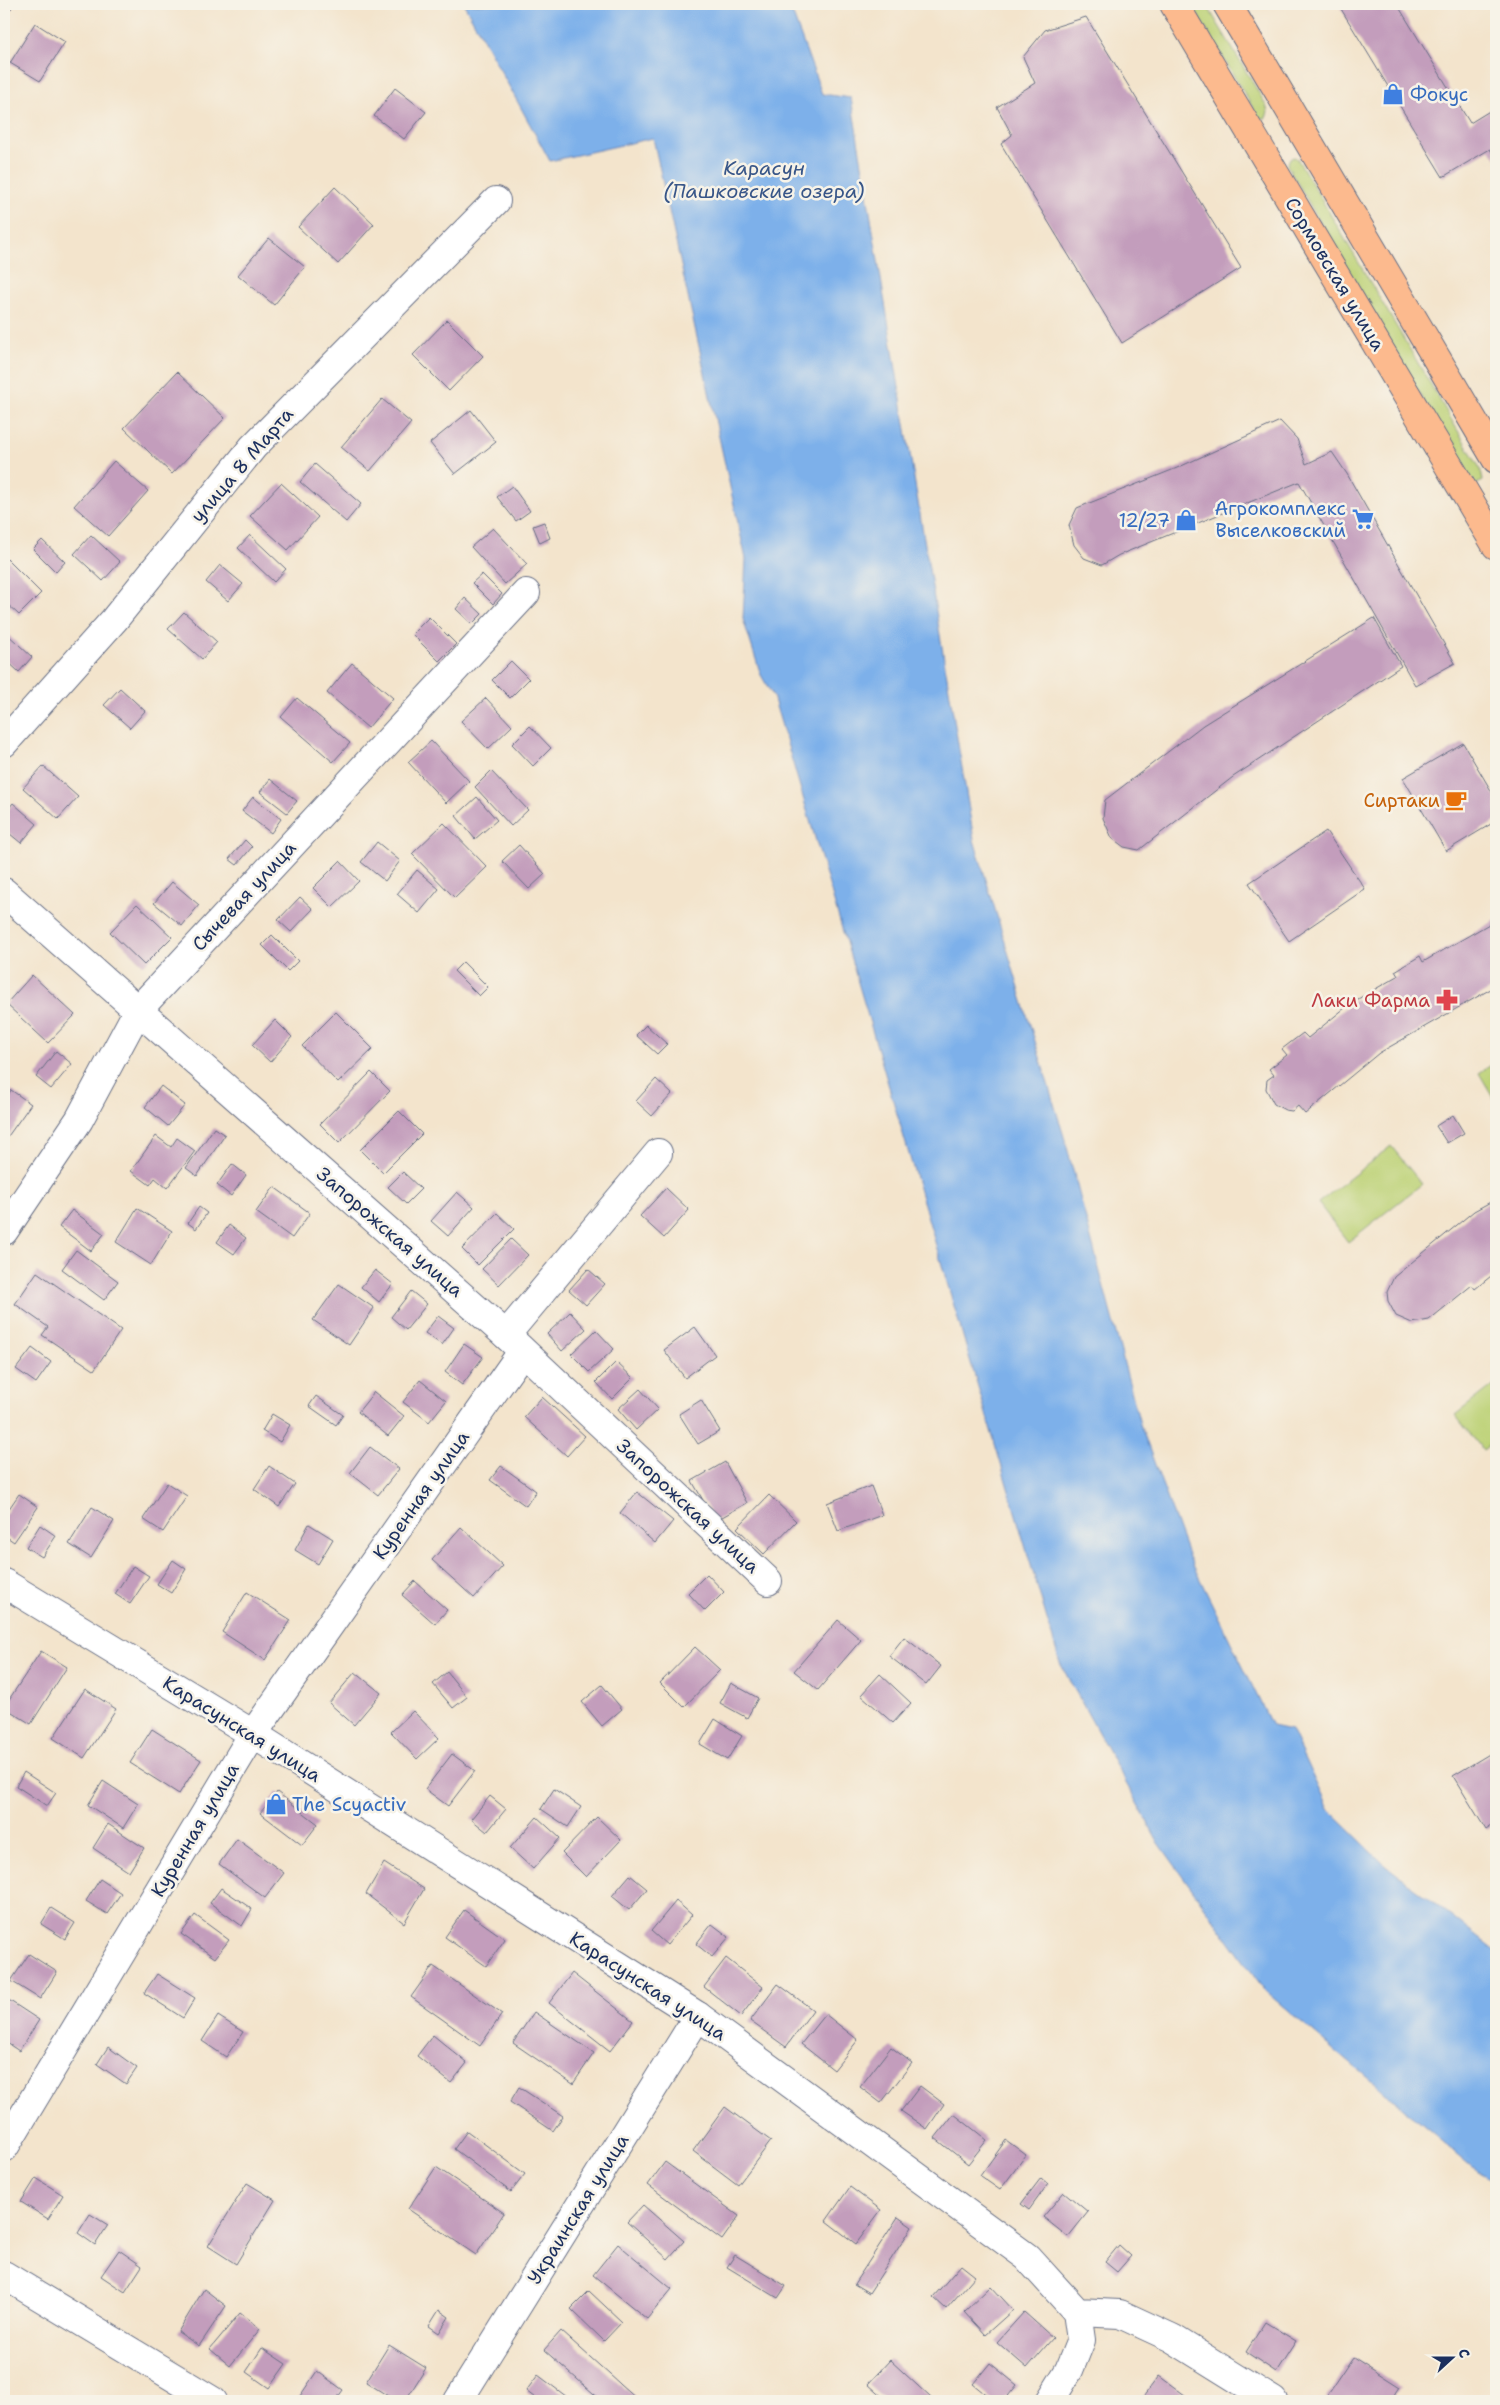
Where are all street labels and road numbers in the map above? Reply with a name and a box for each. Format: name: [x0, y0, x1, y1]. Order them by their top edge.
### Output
street label: Сормовская улица: [1279, 193, 1391, 356]
street label: улица 8 Марта: [185, 402, 299, 528]
street label: Сычевая улица: [186, 835, 302, 956]
street label: Запорожская улица: [311, 1161, 469, 1303]
street label: Куренная улица: [367, 1425, 475, 1564]
street label: Запорожская улица: [611, 1433, 765, 1579]
street label: Карасунская улица: [158, 1670, 326, 1788]
street label: Куренная улица: [145, 1758, 245, 1902]
street label: Карасунская улица: [565, 1926, 731, 2046]
street label: Украинская улица: [522, 2129, 634, 2289]

